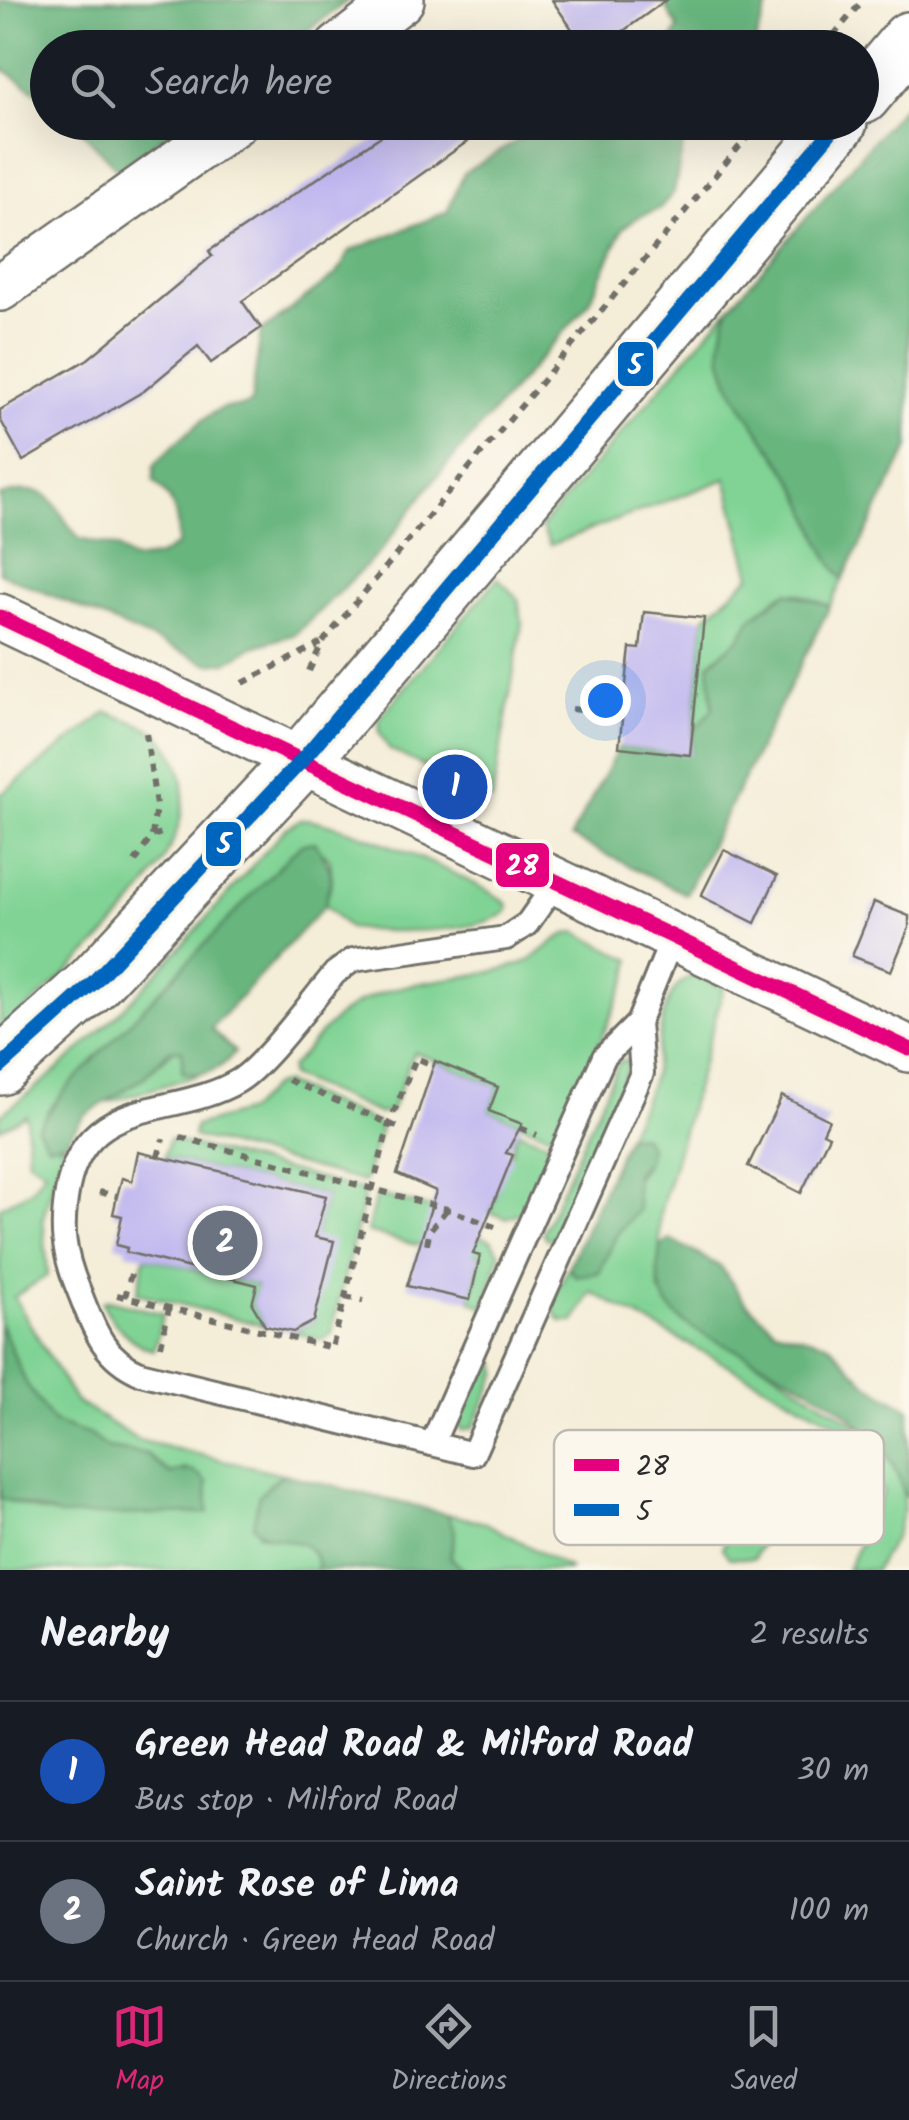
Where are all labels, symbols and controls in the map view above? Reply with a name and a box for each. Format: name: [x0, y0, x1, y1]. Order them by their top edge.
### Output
search box: [30, 30, 879, 140]
text: Search here: [145, 55, 332, 115]
icon: search: [65, 58, 120, 113]
line badge: 5: [616, 340, 655, 388]
text: 5: [627, 344, 645, 389]
your location: [580, 675, 631, 726]
pin: 1: [422, 750, 488, 824]
line badge: 5: [204, 820, 243, 868]
text: 5: [216, 823, 234, 868]
line badge: 28: [494, 841, 551, 889]
text: 28: [506, 845, 539, 890]
pin: 2: [192, 1206, 258, 1280]
legend: [554, 1430, 884, 1545]
text: 28: [636, 1445, 669, 1490]
text: 5: [636, 1490, 653, 1535]
text: Nearby: [40, 1602, 169, 1669]
text: 2 results: [750, 1610, 869, 1661]
text: Green Head Road & Milford Road: [135, 1716, 693, 1776]
text: 1: [68, 1746, 77, 1797]
text: 30 m: [796, 1746, 869, 1797]
text: Bus stop · Milford Road: [135, 1776, 457, 1827]
text: Saint Rose of Lima: [135, 1856, 459, 1916]
text: 2: [63, 1886, 82, 1937]
text: 100 m: [789, 1886, 869, 1937]
text: Church · Green Head Road: [135, 1916, 495, 1967]
tab: Map: [112, 1999, 167, 2104]
tab: Directions: [391, 1999, 507, 2104]
tab: Saved: [731, 1999, 797, 2104]

